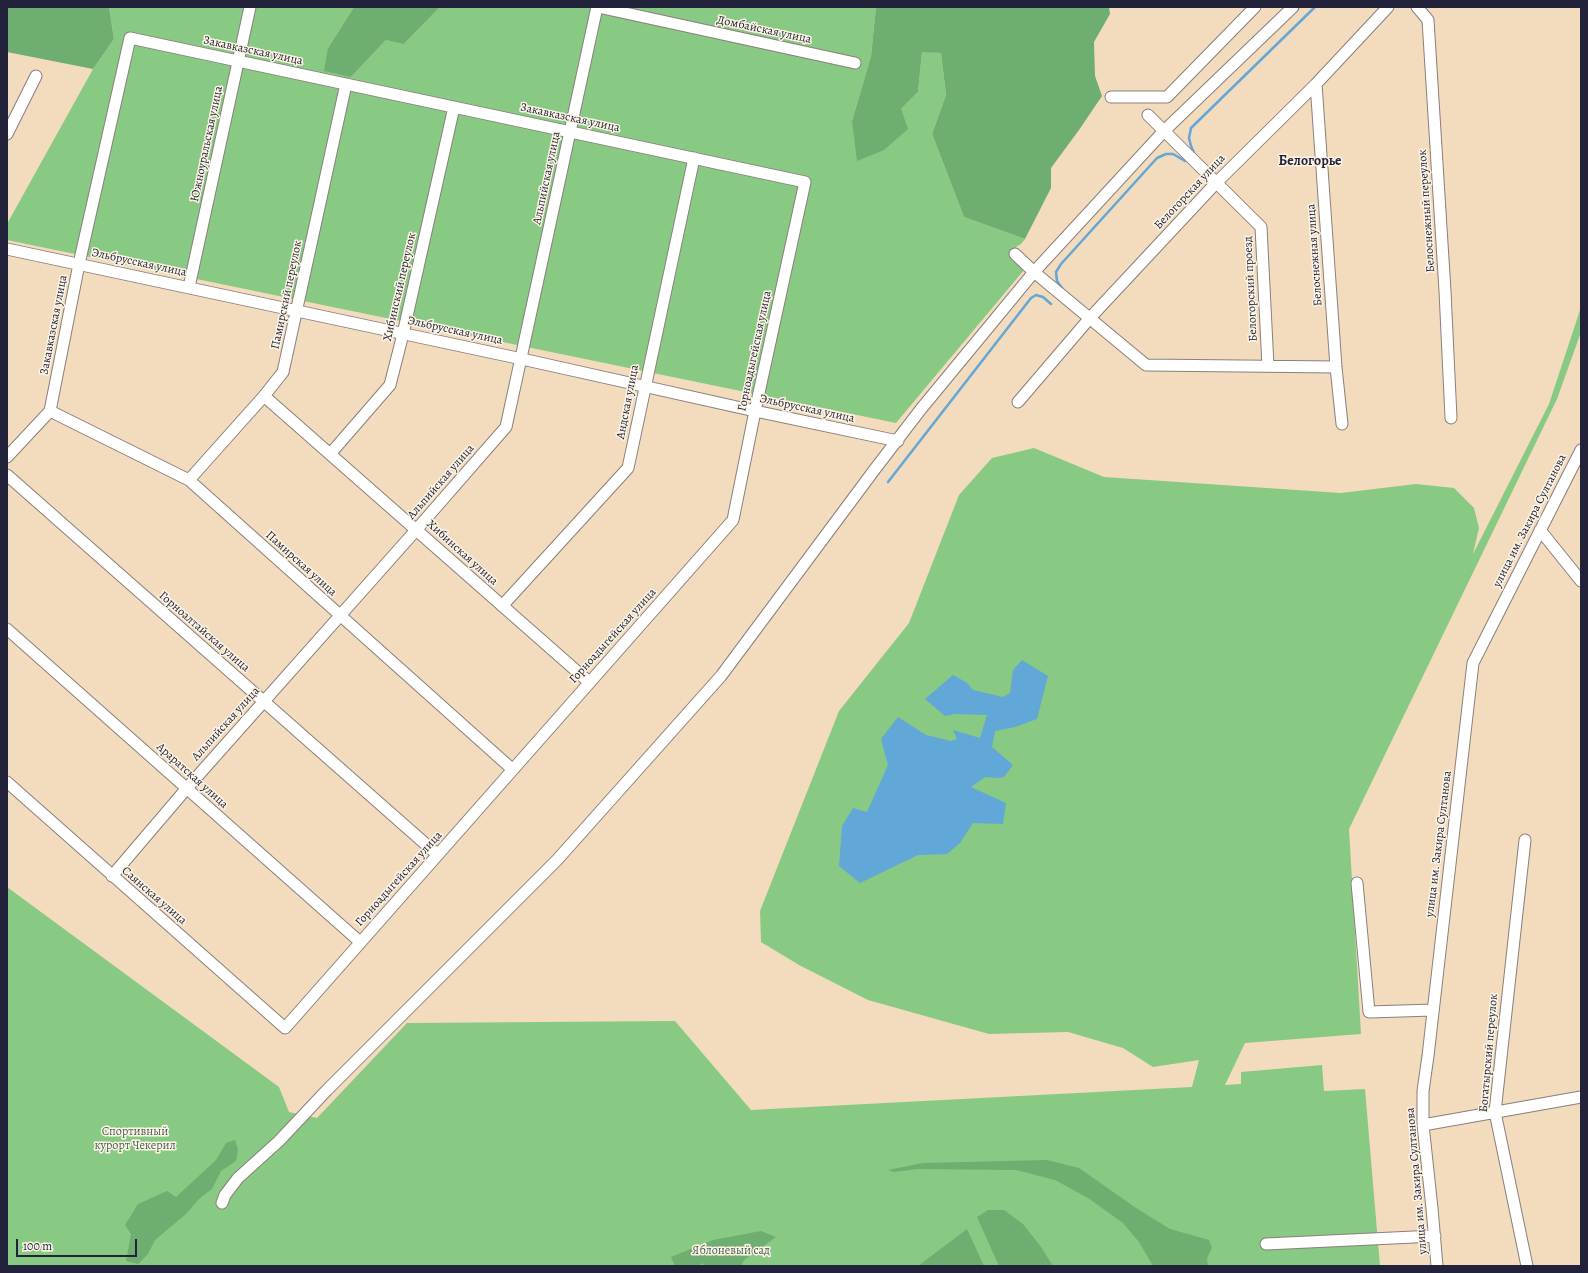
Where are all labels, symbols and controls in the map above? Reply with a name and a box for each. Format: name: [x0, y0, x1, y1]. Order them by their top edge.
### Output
street label: Домбайская улица: [715, 13, 813, 47]
street label: Закавказская улица: [202, 33, 304, 69]
street label: Южноуральская улица: [188, 85, 226, 203]
street label: Закавказская улица: [519, 100, 621, 136]
street label: Альпийская улица: [530, 130, 564, 226]
street label: Белоснежный переулок: [1416, 149, 1438, 273]
street label: Белогорская улица: [1151, 151, 1229, 233]
district label: Белогорье: [1279, 154, 1341, 170]
street label: Белоснежная улица: [1304, 203, 1326, 307]
street label: Хибинский переулок: [381, 231, 419, 343]
street label: Белогорский проезд: [1241, 236, 1261, 342]
street label: Памирский переулок: [268, 239, 306, 351]
street label: Эльбрусская улица: [90, 246, 188, 280]
street label: Закавказская улица: [37, 274, 71, 376]
street label: Горноадыгейская улица: [735, 289, 775, 413]
street label: Эльбрусская улица: [406, 314, 504, 348]
street label: Андская улица: [614, 364, 642, 440]
street label: Эльбрусская улица: [758, 392, 856, 426]
street label: Альпийская улица: [405, 442, 477, 522]
street label: улица им. Закира Султанова: [1490, 452, 1570, 590]
street label: Хибинская улица: [423, 517, 501, 589]
street label: Памирская улица: [262, 528, 340, 600]
street label: Горноадыгейская улица: [567, 585, 659, 687]
street label: Горноалтайская улица: [156, 589, 252, 675]
street label: Альпийская улица: [189, 684, 263, 764]
street label: Араратская улица: [153, 740, 231, 812]
street label: улица им. Закира Султанова: [1423, 770, 1455, 918]
street label: Горноадыгейская улица: [353, 828, 445, 930]
street label: Саянская улица: [119, 864, 189, 928]
street label: Богатырский переулок: [1477, 993, 1501, 1113]
street label: улица им. Закира Султанова: [1403, 1107, 1431, 1255]
park label: Спортивный курорт Чекерил: [94, 1125, 176, 1153]
scale bar: [18, 1231, 139, 1257]
text: 100 m: [23, 1238, 52, 1254]
park label: Яблоневый сад: [692, 1244, 770, 1258]

